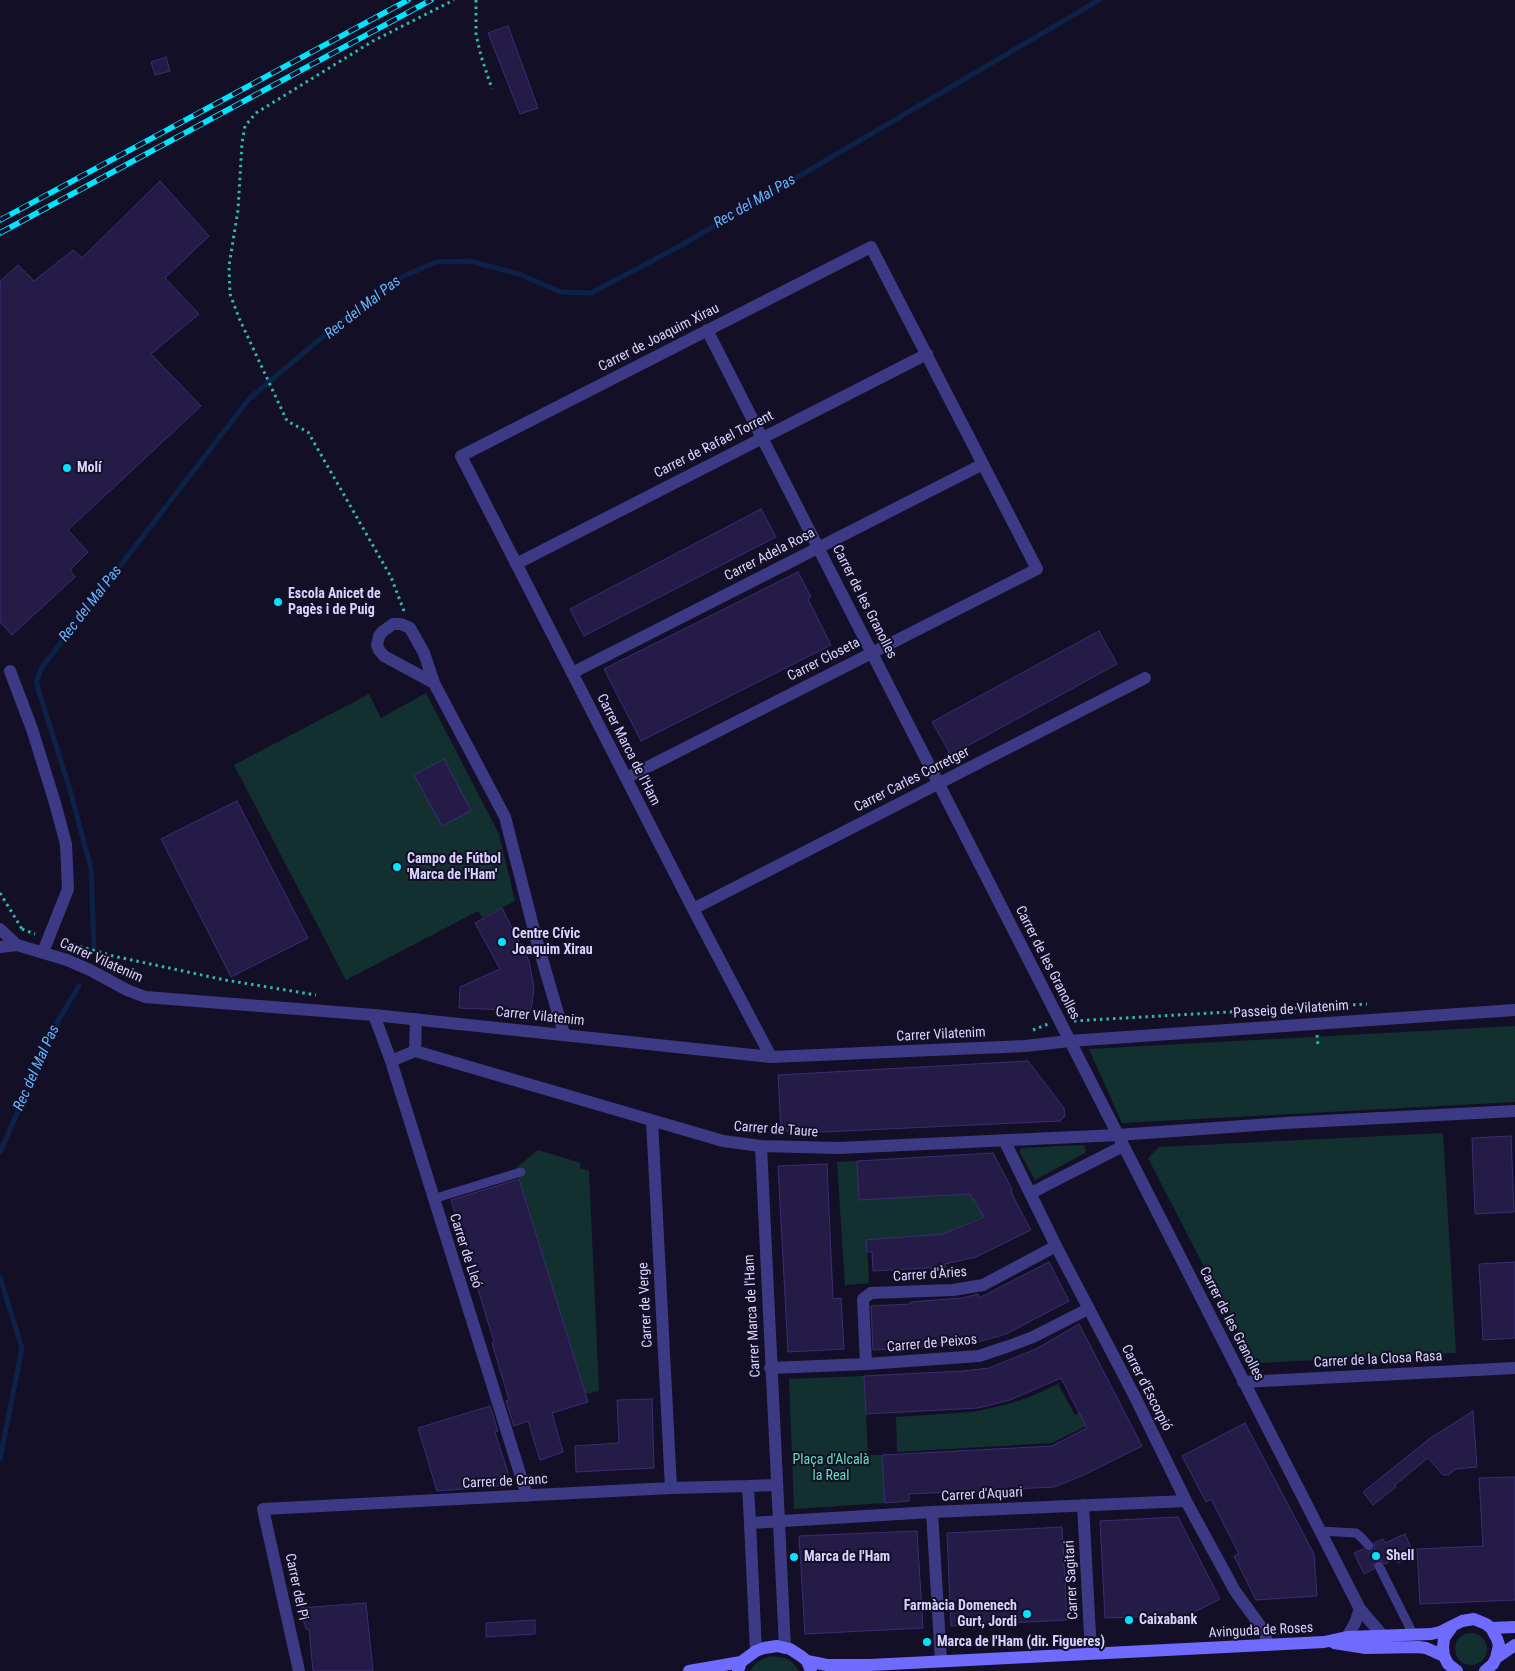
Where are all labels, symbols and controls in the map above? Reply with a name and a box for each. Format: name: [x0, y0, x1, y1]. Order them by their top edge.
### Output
water label: Rec del Mal Pas: [711, 171, 799, 233]
water label: Rec del Mal Pas: [321, 273, 405, 343]
street label: Carrer de Joaquim Xirau: [596, 300, 722, 376]
street label: Carrer de Rafael Torrent: [652, 408, 776, 482]
place label: Molí: [77, 460, 102, 476]
marker: Molí: [61, 462, 73, 474]
street label: Carrer Adela Rosa: [722, 525, 818, 585]
street label: Carrer de les Granolles: [828, 542, 900, 662]
water label: Rec del Mal Pas: [56, 562, 126, 646]
place label: Escola Anicet de Pagès i de Puig: [288, 586, 381, 618]
marker: Escola Anicet de Pagès i de Puig: [272, 596, 284, 608]
street label: Carrer Closeta: [785, 635, 863, 685]
street label: Carrer Marca de l'Ham: [593, 691, 663, 809]
street label: Carrer Carles Corretger: [852, 744, 972, 816]
place label: Campo de Fútbol 'Marca de l'Ham': [407, 851, 501, 884]
marker: Campo de Fútbol 'Marca de l'Ham': [391, 861, 403, 873]
street label: Carrer de les Granolles: [1011, 903, 1083, 1023]
place label: Centre Cívic Joaquim Xirau: [512, 926, 593, 959]
street label: Carrer Vilatenim: [57, 935, 145, 987]
marker: Centre Cívic Joaquim Xirau: [496, 936, 508, 948]
street label: Passeig de Vilatenim: [1233, 998, 1349, 1022]
street label: Carrer Vilatenim: [495, 1004, 585, 1030]
water label: Rec del Mal Pas: [10, 1022, 64, 1114]
street label: Carrer Vilatenim: [896, 1024, 986, 1046]
street label: Carrer de Taure: [733, 1119, 819, 1141]
street label: Carrer de Lleó: [445, 1212, 485, 1290]
street label: Carrer Marca de l'Ham: [741, 1254, 765, 1378]
street label: Carrer de Verge: [635, 1262, 657, 1348]
street label: Carrer d'Àries: [892, 1264, 968, 1286]
street label: Carrer de les Granolles: [1195, 1264, 1267, 1384]
street label: Carrer de Peixos: [886, 1332, 978, 1356]
street label: Carrer d'Escorpió: [1117, 1342, 1175, 1434]
street label: Carrer de la Closa Rasa: [1313, 1348, 1443, 1372]
park label: Plaça d'Alcalà la Real: [792, 1452, 870, 1484]
street label: Carrer de Cranc: [462, 1471, 548, 1493]
street label: Carrer d'Aquari: [941, 1484, 1023, 1506]
street label: Carrer Sagitari: [1062, 1540, 1082, 1620]
place label: Shell: [1386, 1548, 1414, 1564]
place label: Marca de l'Ham: [804, 1549, 890, 1565]
marker: Shell: [1370, 1550, 1382, 1562]
marker: Marca de l'Ham: [788, 1551, 800, 1563]
street label: Carrer del Pi: [281, 1552, 311, 1622]
place label: Farmàcia Domenech Gurt, Jordi: [904, 1598, 1017, 1630]
marker: Farmàcia Domenech Gurt, Jordi: [1021, 1608, 1033, 1620]
place label: Caixabank: [1139, 1612, 1197, 1628]
marker: Caixabank: [1123, 1614, 1135, 1626]
street label: Avinguda de Roses: [1208, 1620, 1314, 1642]
place label: Marca de l'Ham (dir. Figueres): [937, 1634, 1105, 1650]
marker: Marca de l'Ham (dir. Figueres): [921, 1636, 933, 1648]

